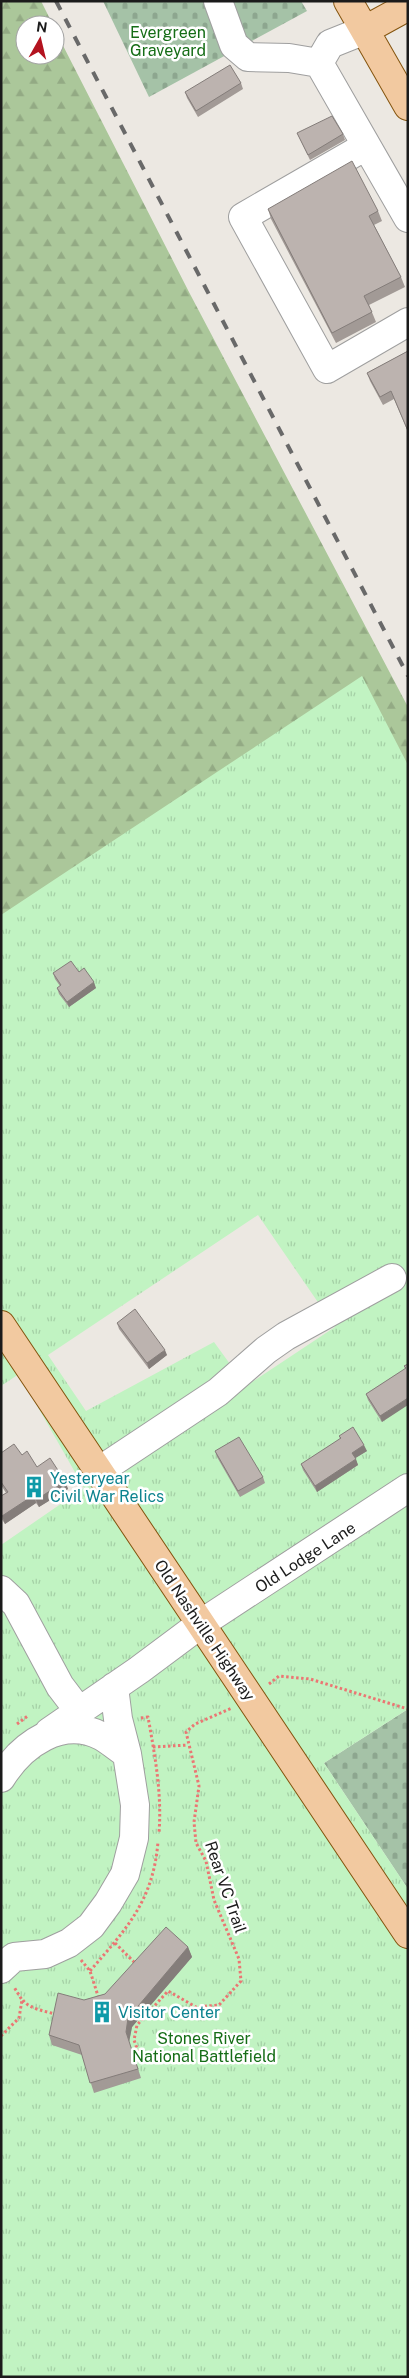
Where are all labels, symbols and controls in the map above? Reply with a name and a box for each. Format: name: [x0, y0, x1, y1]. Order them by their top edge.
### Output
north arrow: [15, 15, 65, 65]
text: N: [35, 18, 48, 36]
park label: Evergreen Graveyard: [130, 23, 206, 60]
place label: Yesteryear Civil War Relics: [50, 1469, 164, 1506]
building icon: Yesteryear Civil War Relics: [21, 1474, 47, 1500]
street label: Old Lodge Lane: [252, 1518, 359, 1597]
street label: Old Nashville Highway: [150, 1556, 259, 1705]
street label: Rear VC Trail: [201, 1839, 250, 1936]
building icon: Visitor Center: [89, 1999, 115, 2025]
place label: Visitor Center: [118, 2003, 220, 2022]
park label: Stones River National Battlefield: [132, 2029, 276, 2066]

